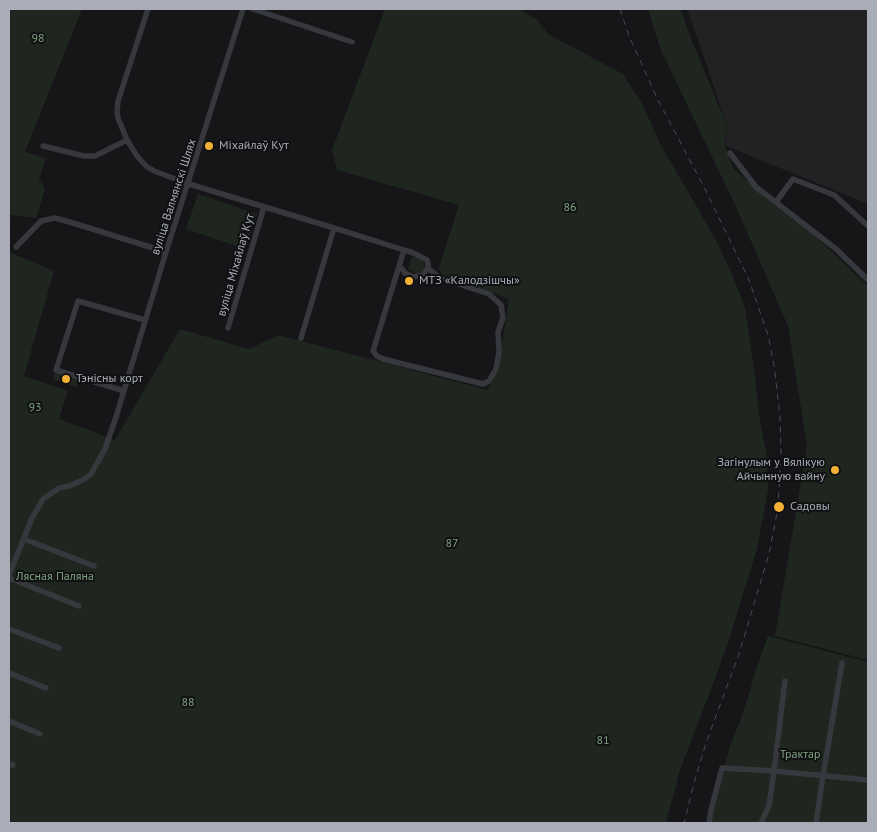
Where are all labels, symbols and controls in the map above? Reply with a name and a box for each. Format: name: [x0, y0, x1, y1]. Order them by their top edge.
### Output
park label: 98: [31, 32, 45, 46]
street label: вуліца Валмянскі Шлях: [148, 137, 200, 257]
place label: Міхайлаў Кут: [219, 139, 289, 153]
marker: Міхайлаў Кут: [203, 140, 215, 152]
park label: 86: [563, 201, 577, 215]
street label: вуліца Міхайлаў Кут: [214, 212, 258, 318]
place label: МТЗ «Калодзішчы»: [419, 274, 520, 288]
marker: МТЗ «Калодзішчы»: [403, 275, 415, 287]
place label: Тэнісны корт: [76, 372, 143, 386]
marker: Тэнісны корт: [60, 373, 72, 385]
park label: 93: [28, 401, 42, 415]
place label: Загінулым у Вялікую Айчынную вайну: [717, 456, 825, 484]
marker: Загінулым у Вялікую Айчынную вайну: [829, 464, 841, 476]
marker: Садовы: [772, 500, 786, 514]
place label: Садовы: [790, 500, 830, 514]
park label: 87: [445, 537, 459, 551]
park label: Лясная Паляна: [16, 570, 94, 584]
park label: 88: [181, 696, 195, 710]
park label: 81: [596, 734, 610, 748]
park label: Трактар: [780, 748, 820, 762]

